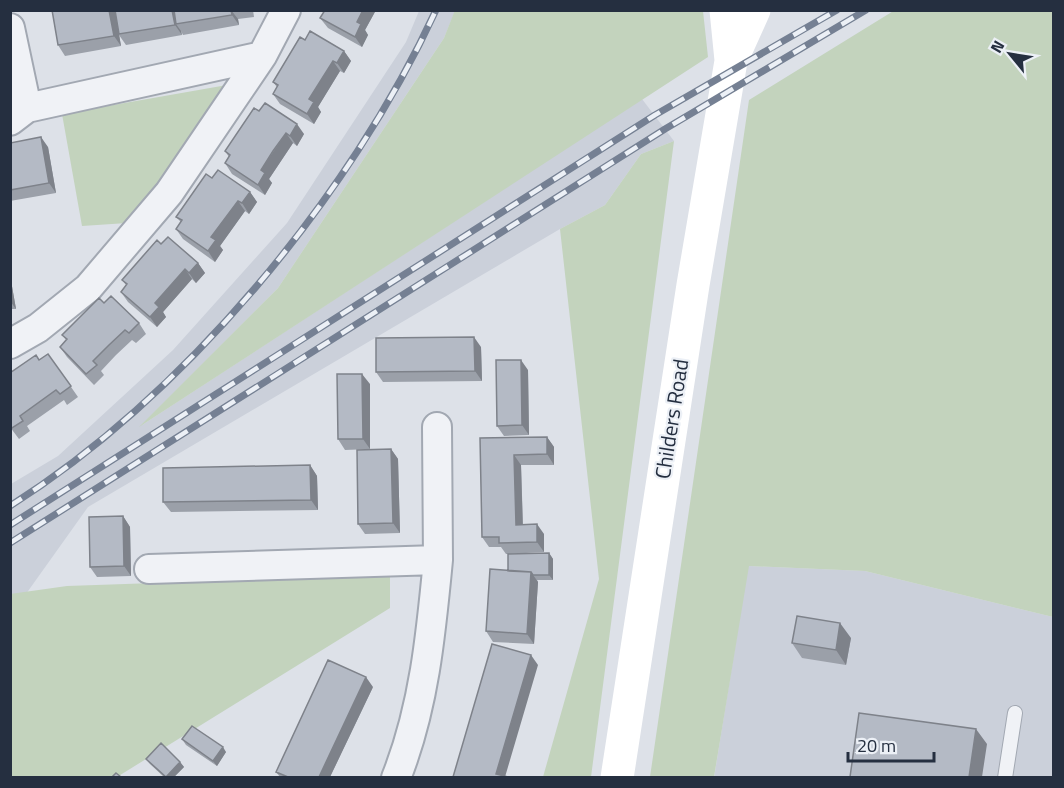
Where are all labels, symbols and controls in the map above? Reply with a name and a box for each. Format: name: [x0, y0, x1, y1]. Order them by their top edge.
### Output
north arrow: [980, 24, 1040, 84]
text: N: [984, 36, 1010, 57]
street label: Childers Road: [646, 357, 696, 481]
scale bar: [848, 725, 934, 763]
text: 20 m: [857, 732, 896, 759]

